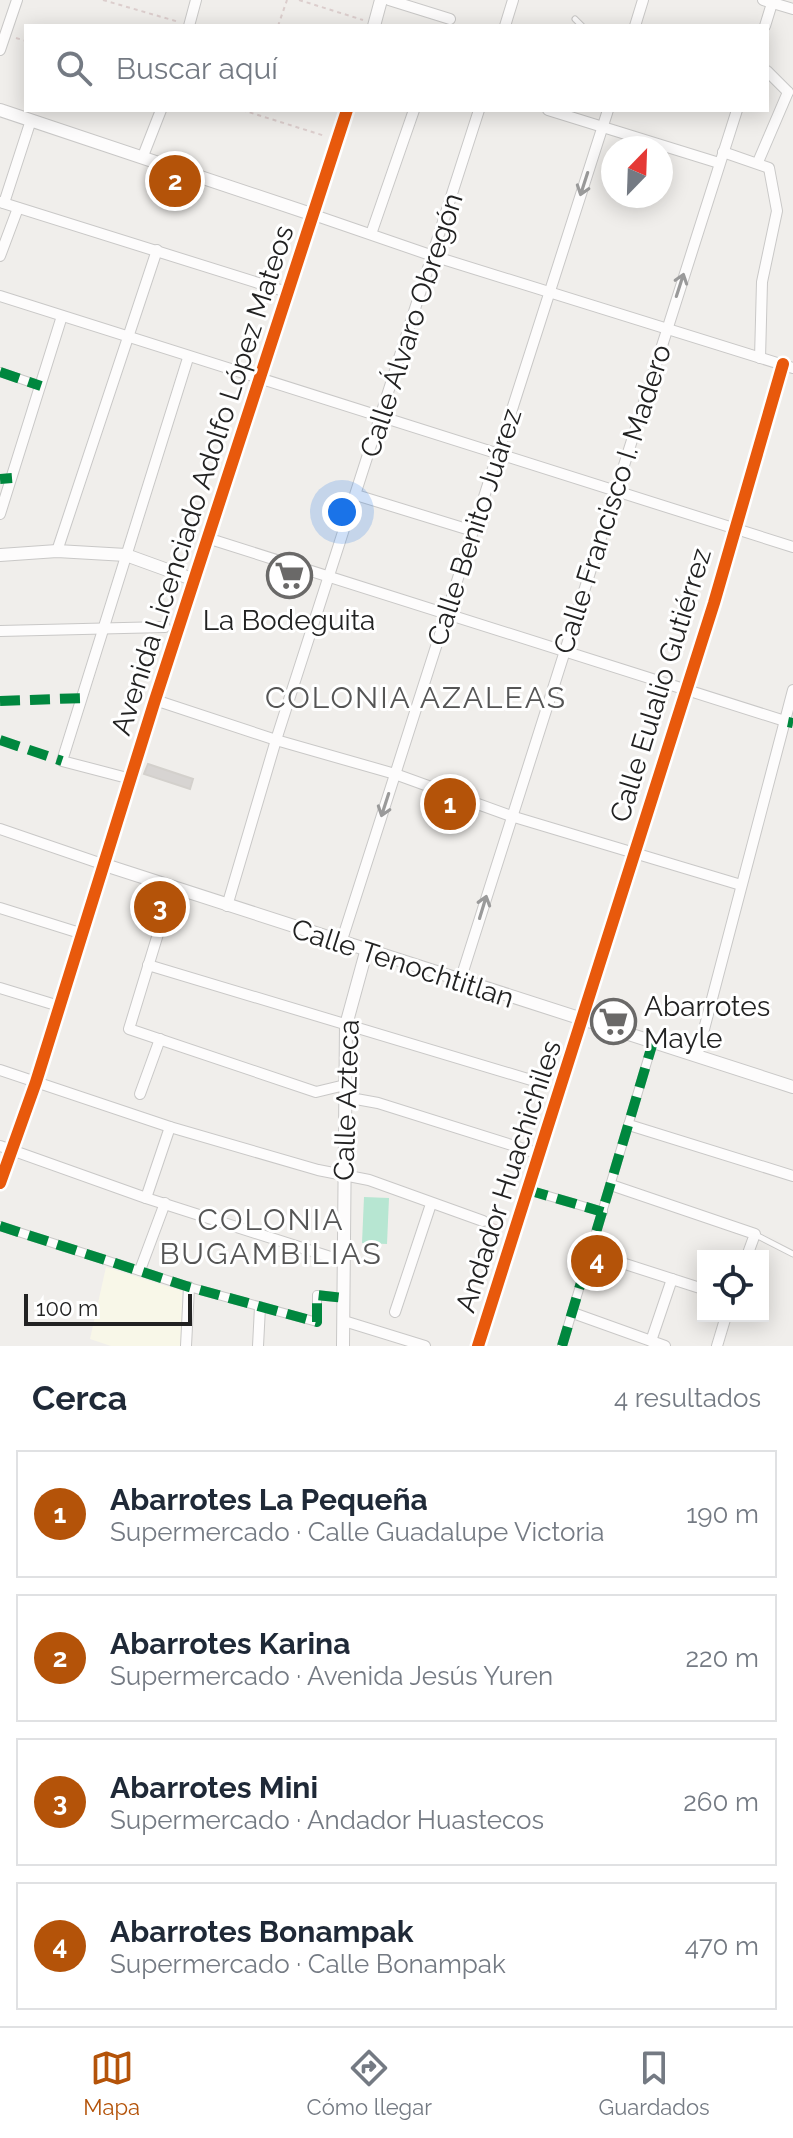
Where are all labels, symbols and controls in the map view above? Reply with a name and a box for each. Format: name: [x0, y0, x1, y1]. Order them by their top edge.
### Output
search box: [24, 24, 769, 112]
icon: search: [52, 46, 96, 90]
text: Buscar aquí: [116, 51, 278, 86]
north arrow: [601, 136, 673, 208]
pin: 2: [149, 151, 201, 211]
one-way arrow: [576, 171, 591, 197]
street label: Calle Álvaro Obregón: [353, 189, 470, 461]
street label: Avenida Licenciado Adolfo López Mateos: [104, 221, 301, 739]
one-way arrow: [674, 273, 689, 298]
street label: Calle Francisco I. Madero: [547, 340, 678, 658]
street label: Calle Benito Juárez: [421, 404, 528, 650]
your location: [322, 492, 362, 532]
street label: Calle Eulalio Gutiérrez: [603, 544, 718, 826]
supermarket icon: La Bodeguita: [265, 551, 313, 599]
place label: La Bodeguita: [203, 604, 375, 637]
district label: COLONIA AZALEAS: [265, 680, 567, 715]
pin: 1: [424, 774, 476, 834]
one-way arrow: [377, 792, 391, 817]
pin: 3: [134, 877, 186, 937]
one-way arrow: [476, 894, 491, 920]
street label: Calle Tenochtitlan: [288, 912, 518, 1015]
place label: Abarrotes Mayle: [644, 990, 770, 1055]
supermarket icon: Abarrotes Mayle: [589, 998, 637, 1046]
street label: Calle Azteca: [327, 1019, 366, 1181]
street label: Andador Huachichiles: [449, 1036, 568, 1316]
district label: COLONIA BUGAMBILIAS: [159, 1202, 383, 1271]
pin: 4: [571, 1231, 623, 1291]
map controls: [697, 1250, 769, 1322]
button: locate: [697, 1250, 769, 1322]
scale bar: [24, 1290, 192, 1326]
text: 100 m: [36, 1295, 98, 1321]
text: Cerca: [32, 1378, 127, 1418]
text: 4 resultados: [614, 1383, 761, 1413]
text: Abarrotes La Pequeña: [110, 1482, 428, 1517]
text: 1: [54, 1499, 66, 1529]
text: 190 m: [686, 1499, 759, 1529]
text: Supermercado · Calle Guadalupe Victoria: [110, 1517, 604, 1547]
text: Abarrotes Karina: [110, 1626, 350, 1661]
text: 2: [53, 1643, 67, 1673]
text: 220 m: [685, 1643, 759, 1673]
text: Supermercado · Avenida Jesús Yuren: [110, 1661, 553, 1691]
text: Abarrotes Mini: [110, 1770, 318, 1805]
text: 3: [53, 1787, 67, 1817]
text: 260 m: [683, 1787, 759, 1817]
text: Supermercado · Andador Huastecos: [110, 1805, 544, 1835]
text: Abarrotes Bonampak: [110, 1914, 414, 1949]
text: 4: [53, 1931, 67, 1961]
text: 470 m: [685, 1931, 759, 1961]
text: Supermercado · Calle Bonampak: [110, 1949, 506, 1979]
tab: Mapa: [83, 2046, 140, 2120]
tab: Cómo llegar: [307, 2046, 432, 2120]
tab: Guardados: [598, 2046, 710, 2120]

